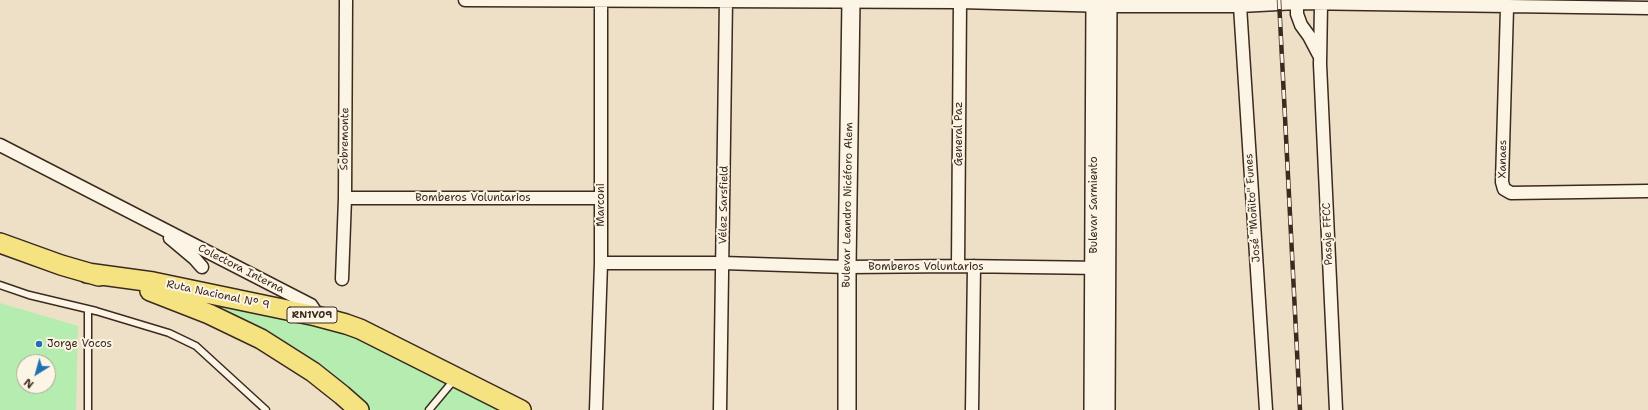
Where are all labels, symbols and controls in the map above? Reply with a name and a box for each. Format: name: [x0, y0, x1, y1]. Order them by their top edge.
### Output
street label: General Paz: [952, 102, 966, 166]
street label: Sobremonte: [338, 107, 352, 171]
street label: Bulevar Leandro Nicéforo Alem: [840, 122, 856, 288]
street label: Xanaes: [1496, 140, 1510, 178]
street label: José "Moñito" Funes: [1243, 153, 1263, 263]
street label: Bulevar Sarmiento: [1087, 156, 1101, 254]
street label: Vélez Sarsfield: [717, 166, 731, 244]
street label: Marconi: [594, 183, 608, 227]
street label: Bomberos Voluntarios: [415, 191, 531, 205]
street label: Pasaje FFCC: [1320, 202, 1336, 266]
street label: Colectora Interna: [196, 242, 286, 296]
street label: Bomberos Voluntarios: [868, 260, 984, 274]
street label: Ruta Nacional Nº 9: [165, 278, 271, 312]
road number: RN1V09: [287, 307, 337, 323]
place label: Jorge Vocos: [47, 337, 112, 351]
marker: Jorge Vocos: [34, 339, 44, 349]
north arrow: [16, 354, 56, 394]
text: N: [21, 375, 37, 392]

